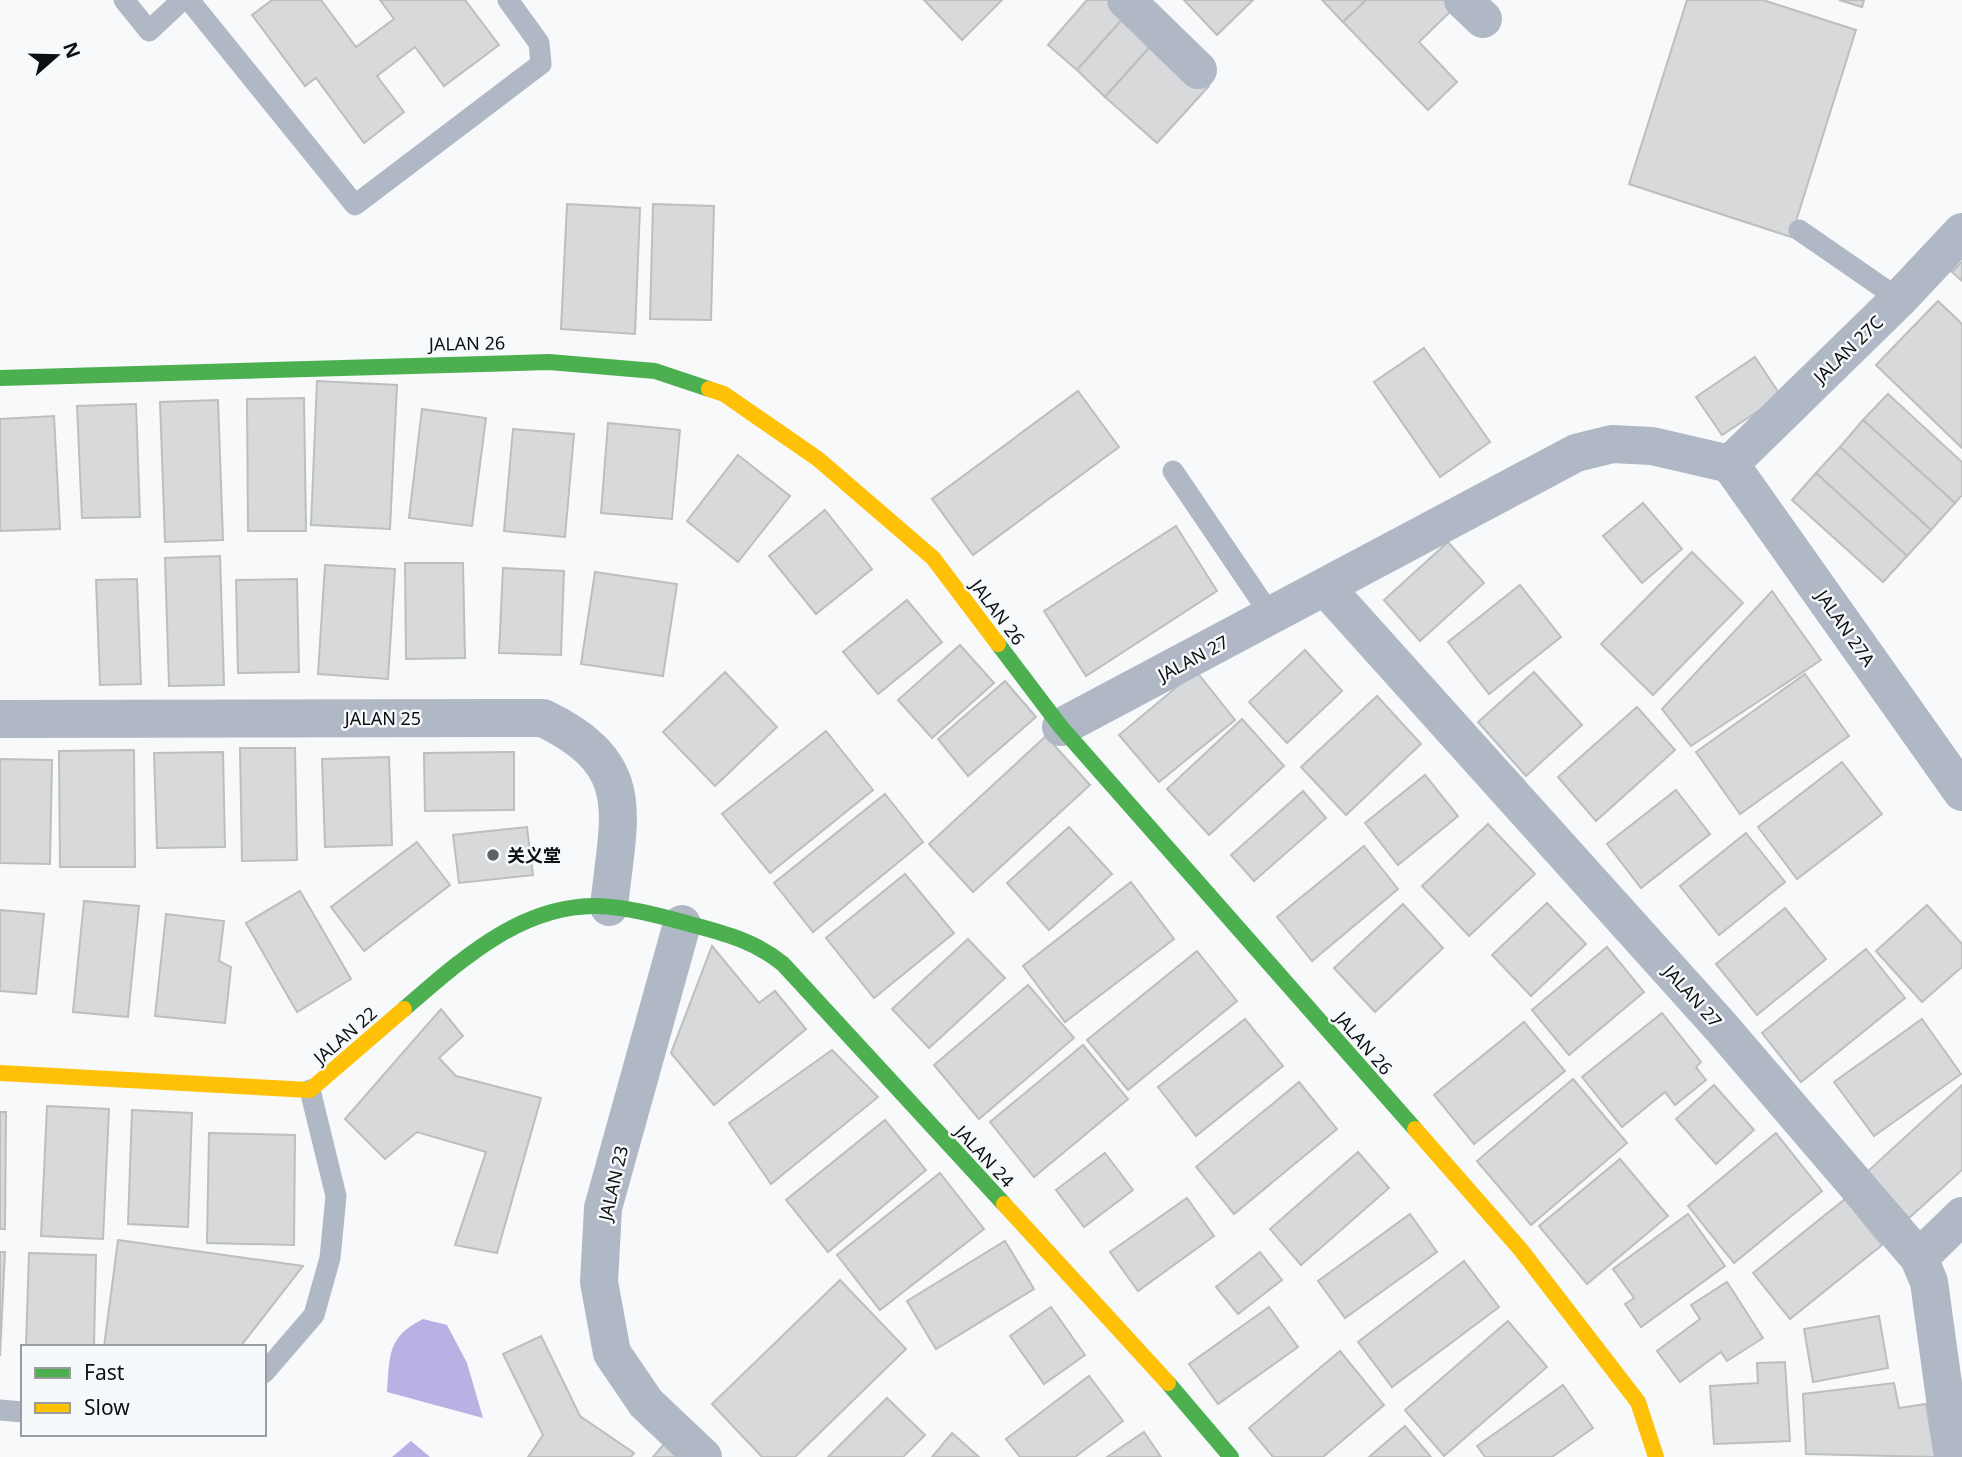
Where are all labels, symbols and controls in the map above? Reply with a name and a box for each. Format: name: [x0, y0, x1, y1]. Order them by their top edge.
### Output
north arrow: [21, 21, 91, 91]
text: N: [57, 38, 87, 62]
street label: JALAN 27C: [1807, 310, 1888, 389]
street label: JALAN 26: [427, 330, 505, 356]
street label: JALAN 26: [964, 573, 1031, 650]
street label: JALAN 27A: [1810, 584, 1881, 671]
street label: JALAN 27: [1152, 629, 1232, 687]
street label: JALAN 25: [343, 706, 421, 730]
place label: 关义堂: [507, 843, 561, 867]
marker: 关义堂: [485, 847, 501, 863]
street label: JALAN 27: [1657, 958, 1727, 1032]
street label: JALAN 22: [307, 1001, 382, 1070]
street label: JALAN 26: [1329, 1005, 1398, 1080]
street label: JALAN 24: [949, 1118, 1020, 1192]
street label: JALAN 23: [592, 1143, 633, 1225]
legend: [21, 1345, 266, 1436]
text: Fast: [84, 1358, 125, 1386]
text: Slow: [84, 1393, 130, 1421]

